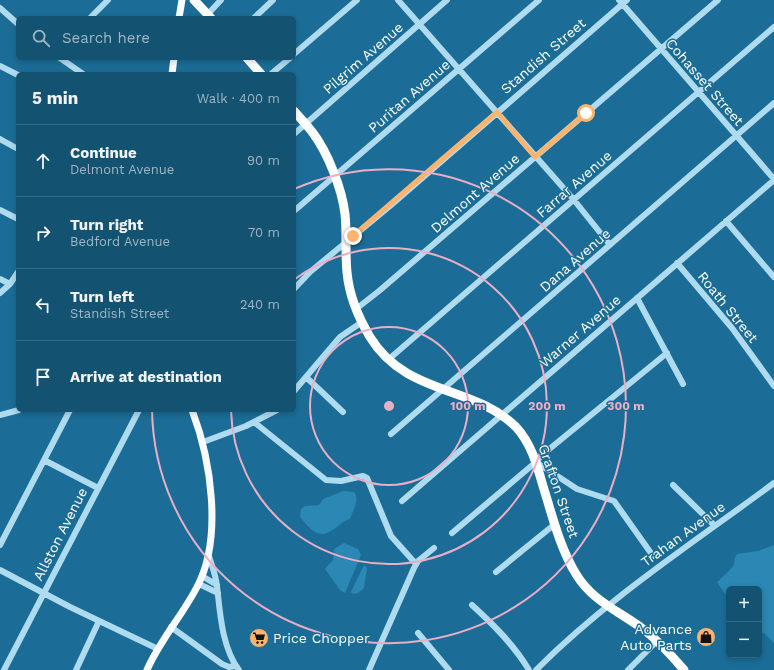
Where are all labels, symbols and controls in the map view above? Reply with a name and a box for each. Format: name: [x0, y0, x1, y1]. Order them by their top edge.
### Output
street label: Standish Street: [497, 15, 589, 97]
search box: [16, 16, 296, 60]
street label: Pilgrim Avenue: [320, 19, 406, 97]
icon: search: [30, 27, 52, 49]
text: Search here: [62, 29, 150, 47]
street label: Cohasset Street: [663, 35, 747, 129]
street label: Puritan Avenue: [365, 56, 453, 136]
text: 5 min: [32, 88, 78, 108]
text: Walk · 400 m: [197, 91, 280, 106]
route start: [577, 104, 595, 122]
text: Continue: [70, 144, 137, 162]
street label: Farrar Avenue: [533, 147, 615, 221]
icon: ahead: [32, 150, 54, 172]
street label: Delmont Avenue: [427, 150, 523, 236]
text: 90 m: [247, 153, 280, 168]
text: Delmont Avenue: [70, 162, 174, 177]
text: Turn right: [70, 216, 143, 234]
icon: right: [32, 222, 54, 244]
text: 70 m: [248, 225, 280, 240]
street label: Dana Avenue: [537, 225, 613, 295]
route end: [344, 227, 362, 245]
text: Bedford Avenue: [70, 234, 170, 249]
street label: Roath Street: [695, 268, 762, 346]
text: Turn left: [70, 288, 134, 306]
street label: Warner Avenue: [536, 291, 624, 371]
icon: left: [32, 294, 54, 316]
text: 240 m: [240, 297, 280, 312]
text: Standish Street: [70, 306, 169, 321]
icon: arrive: [32, 366, 54, 388]
text: Arrive at destination: [70, 368, 222, 386]
centre of rings: [382, 399, 396, 413]
text: 100 m: [450, 399, 486, 413]
text: 200 m: [528, 399, 566, 413]
text: 300 m: [607, 399, 645, 413]
street label: Grafton Street: [535, 442, 583, 540]
street label: Allston Avenue: [30, 485, 90, 583]
street label: Trahan Avenue: [638, 498, 728, 570]
map controls: [726, 586, 762, 658]
button: +: [726, 586, 762, 622]
place label: Advance Auto Parts: [620, 621, 692, 653]
button: −: [726, 622, 762, 658]
shop icon: Advance Auto Parts: [695, 626, 717, 648]
supermarket icon: Price Chopper: [248, 627, 270, 649]
place label: Price Chopper: [273, 630, 370, 646]

